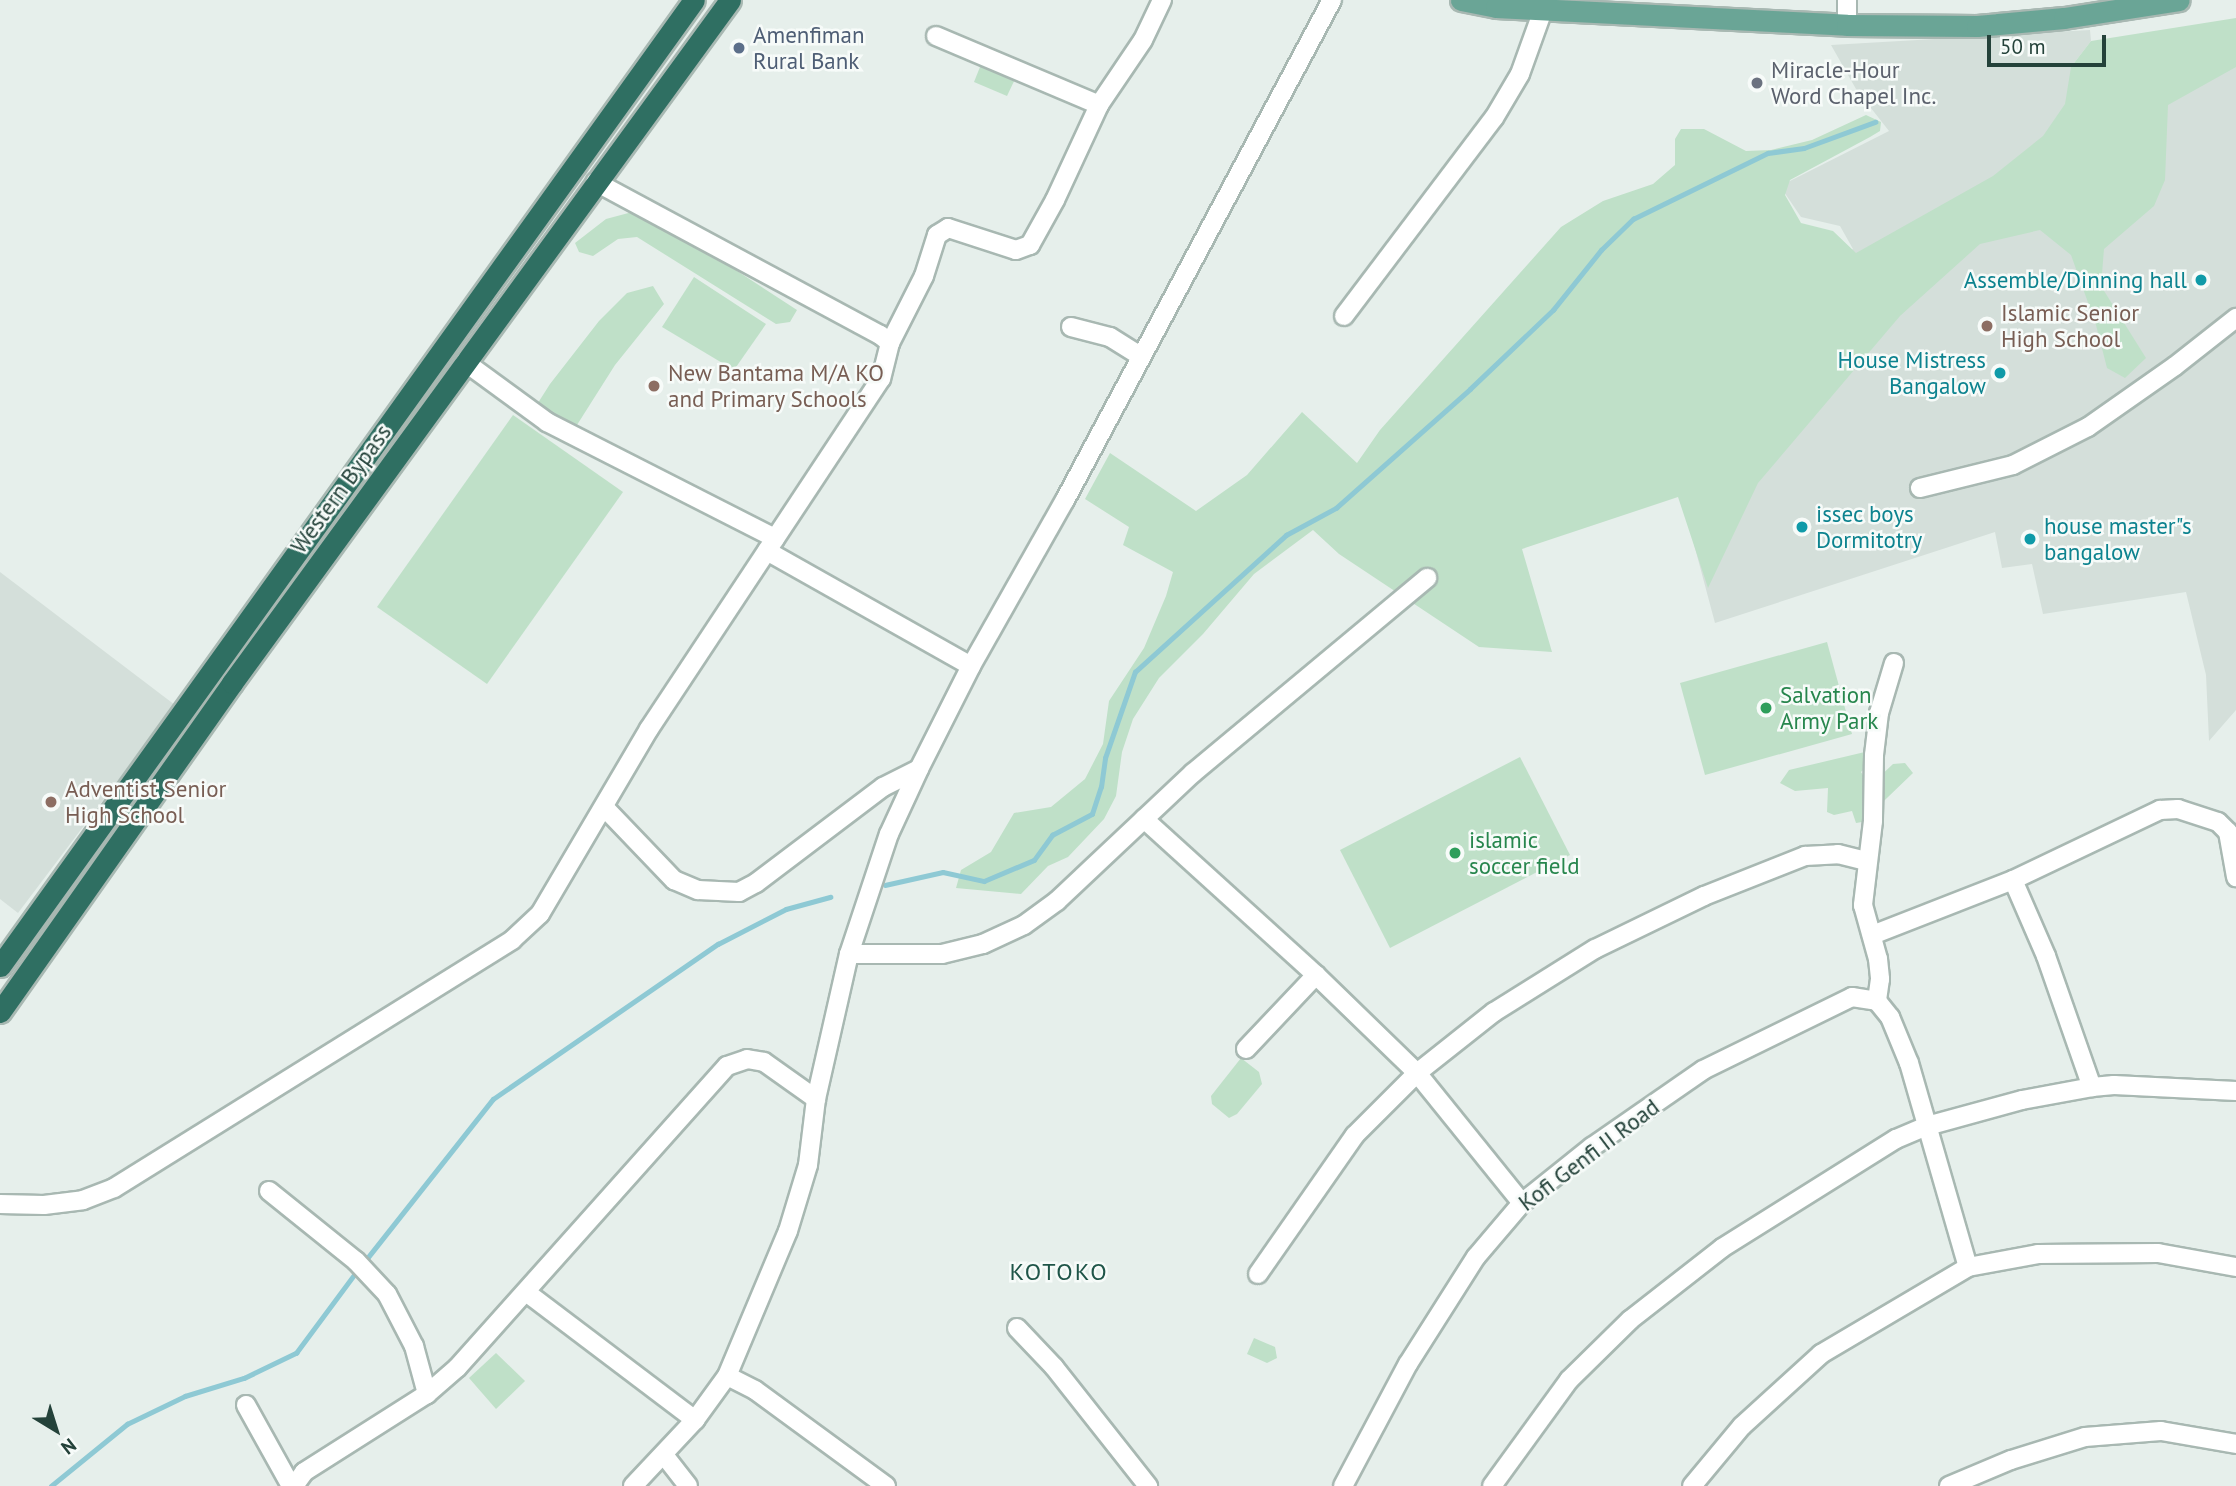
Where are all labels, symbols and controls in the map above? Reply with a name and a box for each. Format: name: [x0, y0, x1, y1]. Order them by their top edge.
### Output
place label: Amenfiman Rural Bank: [753, 21, 864, 75]
scale bar: [1991, 21, 2110, 65]
text: 50 m: [2000, 33, 2046, 60]
marker: Amenfiman Rural Bank: [731, 40, 747, 56]
place label: Miracle-Hour Word Chapel Inc.: [1771, 56, 1936, 110]
marker: Miracle-Hour Word Chapel Inc.: [1749, 75, 1765, 91]
place label: Assemble/Dinning hall: [1964, 266, 2187, 294]
marker: Assemble/Dinning hall: [2193, 272, 2209, 288]
place label: Islamic Senior High School: [2001, 299, 2140, 353]
marker: Islamic Senior High School: [1979, 318, 1995, 334]
place label: House Mistress Bangalow: [1838, 346, 1986, 400]
place label: New Bantama M/A KO and Primary Schools: [668, 359, 885, 413]
marker: House Mistress Bangalow: [1992, 365, 2008, 381]
marker: New Bantama M/A KO and Primary Schools: [646, 378, 662, 394]
street label: Western Bypass: [285, 419, 397, 559]
place label: issec boys Dormitotry: [1816, 500, 1922, 554]
place label: house master"s bangalow: [2044, 512, 2192, 566]
marker: issec boys Dormitotry: [1794, 519, 1810, 535]
marker: house master"s bangalow: [2022, 531, 2038, 547]
place label: Salvation Army Park: [1780, 681, 1879, 735]
marker: Salvation Army Park: [1758, 700, 1774, 716]
place label: Adventist Senior High School: [65, 775, 226, 829]
marker: Adventist Senior High School: [43, 794, 59, 810]
place label: islamic soccer field: [1469, 826, 1580, 880]
marker: islamic soccer field: [1447, 845, 1463, 861]
street label: Kofi Genfi II Road: [1513, 1093, 1665, 1217]
district label: KOTOKO: [1010, 1258, 1108, 1286]
north arrow: [21, 1395, 91, 1465]
text: N: [57, 1433, 81, 1460]

